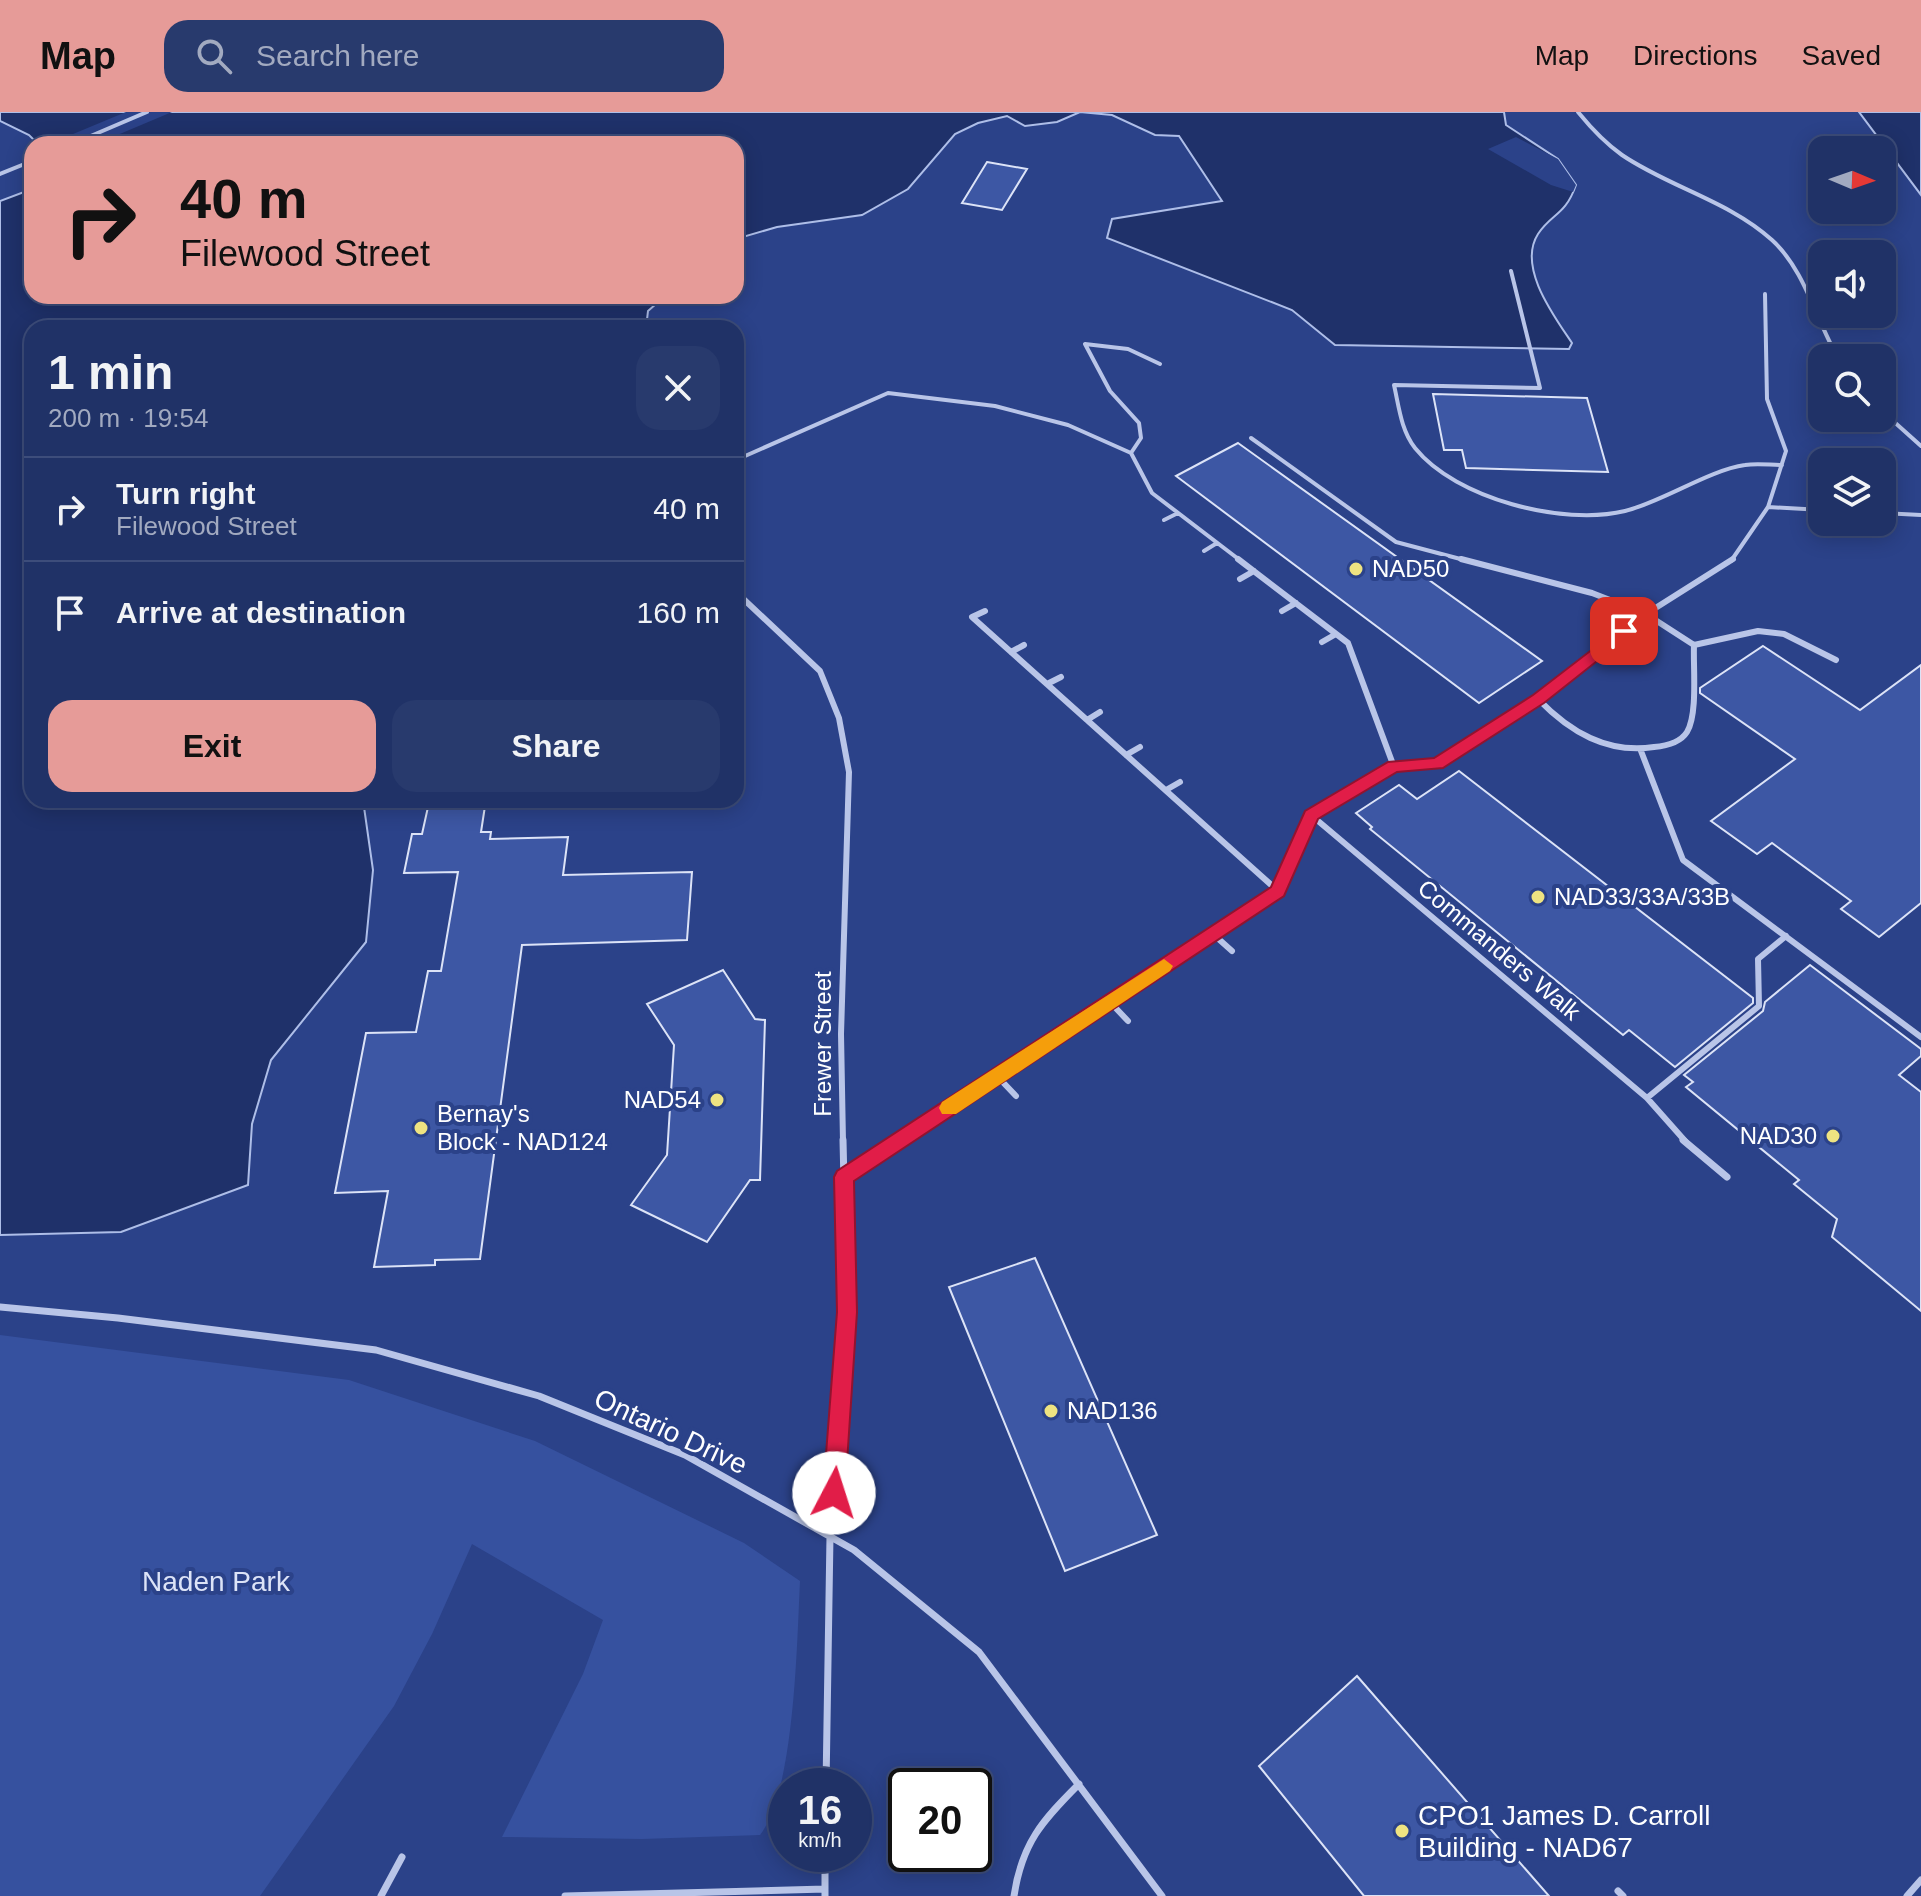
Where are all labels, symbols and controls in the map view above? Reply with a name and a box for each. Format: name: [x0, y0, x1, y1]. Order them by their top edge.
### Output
search box: [164, 20, 724, 92]
icon: search: [192, 34, 236, 78]
text: Map: [40, 35, 116, 77]
text: Search here: [256, 39, 419, 72]
text: Map: [1535, 40, 1589, 71]
text: Directions: [1633, 40, 1758, 71]
text: Saved: [1802, 40, 1881, 71]
north arrow: [1808, 136, 1896, 224]
map controls: [1808, 136, 1896, 536]
text: 40 m: [180, 167, 308, 230]
icon: right: [48, 168, 152, 272]
text: Filewood Street: [180, 233, 430, 274]
button: sound: [1808, 240, 1896, 328]
button: search: [1808, 344, 1896, 432]
text: 1 min: [48, 346, 173, 399]
button: close: [636, 346, 720, 430]
text: 200 m · 19:54: [48, 403, 208, 433]
button: layers: [1808, 448, 1896, 536]
text: Turn right: [116, 477, 255, 510]
icon: right: [48, 487, 92, 531]
text: 40 m: [653, 492, 720, 525]
text: Filewood Street: [116, 511, 297, 541]
place label: NAD50: [1372, 555, 1449, 582]
marker: NAD50: [1347, 560, 1365, 578]
icon: arrive: [48, 591, 92, 635]
text: Arrive at destination: [116, 596, 406, 629]
text: 160 m: [637, 596, 720, 629]
pin: [1590, 597, 1658, 665]
icon: arrive: [1602, 609, 1646, 653]
button: Exit: [48, 700, 376, 792]
button: Share: [392, 700, 720, 792]
street label: Commanders Walk: [1413, 874, 1587, 1026]
place label: NAD33/33A/33B: [1554, 883, 1730, 910]
marker: NAD33/33A/33B: [1529, 888, 1547, 906]
street label: Frewer Street: [809, 971, 836, 1117]
place label: NAD54: [624, 1086, 701, 1113]
marker: NAD54: [708, 1091, 726, 1109]
place label: Bernay's Block - NAD124: [437, 1100, 608, 1155]
marker: Bernay's Block - NAD124: [412, 1119, 430, 1137]
place label: NAD30: [1740, 1122, 1817, 1149]
marker: NAD30: [1824, 1127, 1842, 1145]
street label: Ontario Drive: [589, 1383, 752, 1480]
place label: NAD136: [1067, 1397, 1158, 1424]
marker: NAD136: [1042, 1402, 1060, 1420]
position arrow: [792, 1451, 876, 1535]
park label: Naden Park: [142, 1566, 291, 1597]
speed limit sign: 20: [888, 1768, 992, 1872]
text: 16: [798, 1788, 842, 1832]
place label: CPO1 James D. Carroll Building - NAD67: [1418, 1800, 1711, 1863]
marker: CPO1 James D. Carroll Building - NAD67: [1393, 1822, 1411, 1840]
text: km/h: [798, 1829, 842, 1851]

